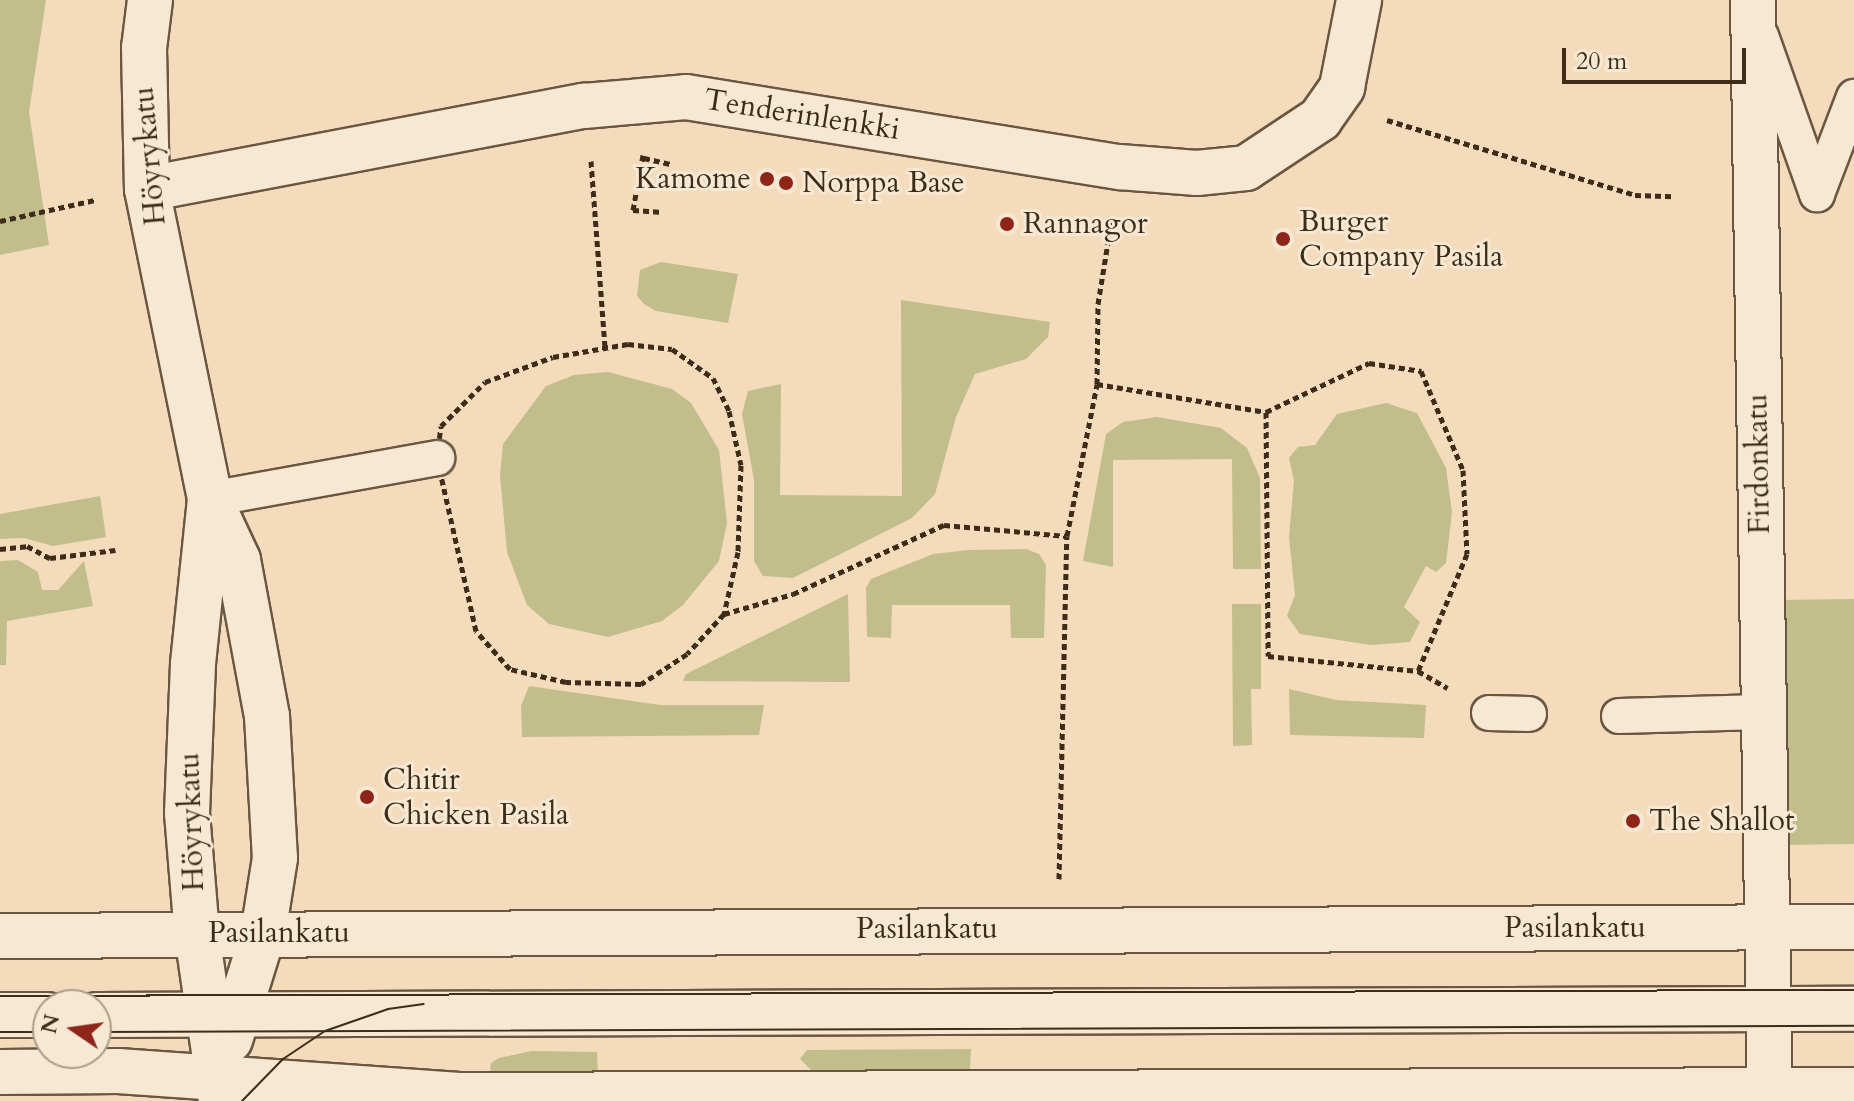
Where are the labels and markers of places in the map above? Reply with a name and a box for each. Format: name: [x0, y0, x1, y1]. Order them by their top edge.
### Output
place label: Kamome: [635, 161, 751, 197]
place label: Norppa Base: [802, 165, 965, 201]
marker: Kamome: [758, 170, 776, 188]
marker: Norppa Base: [777, 174, 795, 192]
place label: Burger Company Pasila: [1299, 204, 1503, 274]
place label: Rannagor: [1023, 206, 1148, 242]
marker: Rannagor: [998, 215, 1016, 233]
marker: Burger Company Pasila: [1274, 230, 1292, 248]
place label: Chitir Chicken Pasila: [383, 762, 569, 832]
marker: Chitir Chicken Pasila: [358, 788, 376, 806]
place label: The Shallot: [1649, 803, 1795, 839]
marker: The Shallot: [1624, 812, 1642, 830]

